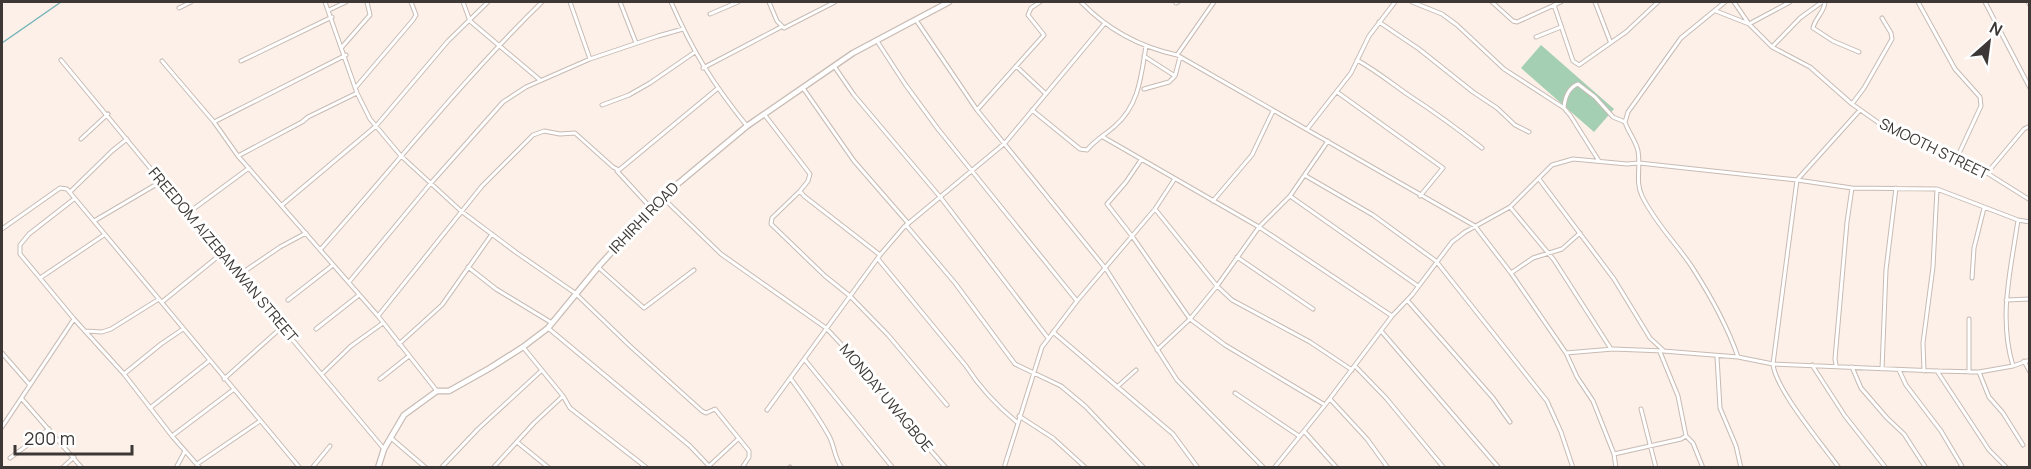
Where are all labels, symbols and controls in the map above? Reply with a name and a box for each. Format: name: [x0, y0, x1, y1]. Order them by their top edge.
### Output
north arrow: [1959, 12, 2019, 72]
text: N: [1986, 16, 2006, 41]
street label: SMOOTH STREET: [1876, 113, 1992, 184]
street label: FREEDOM AIZEBAMWAN STREET: [144, 163, 303, 347]
street label: IRHIRHI ROAD: [604, 177, 683, 258]
street label: MONDAY UWAGBOE: [835, 339, 938, 456]
scale bar: [15, 418, 132, 456]
text: 200 m: [24, 426, 75, 450]

